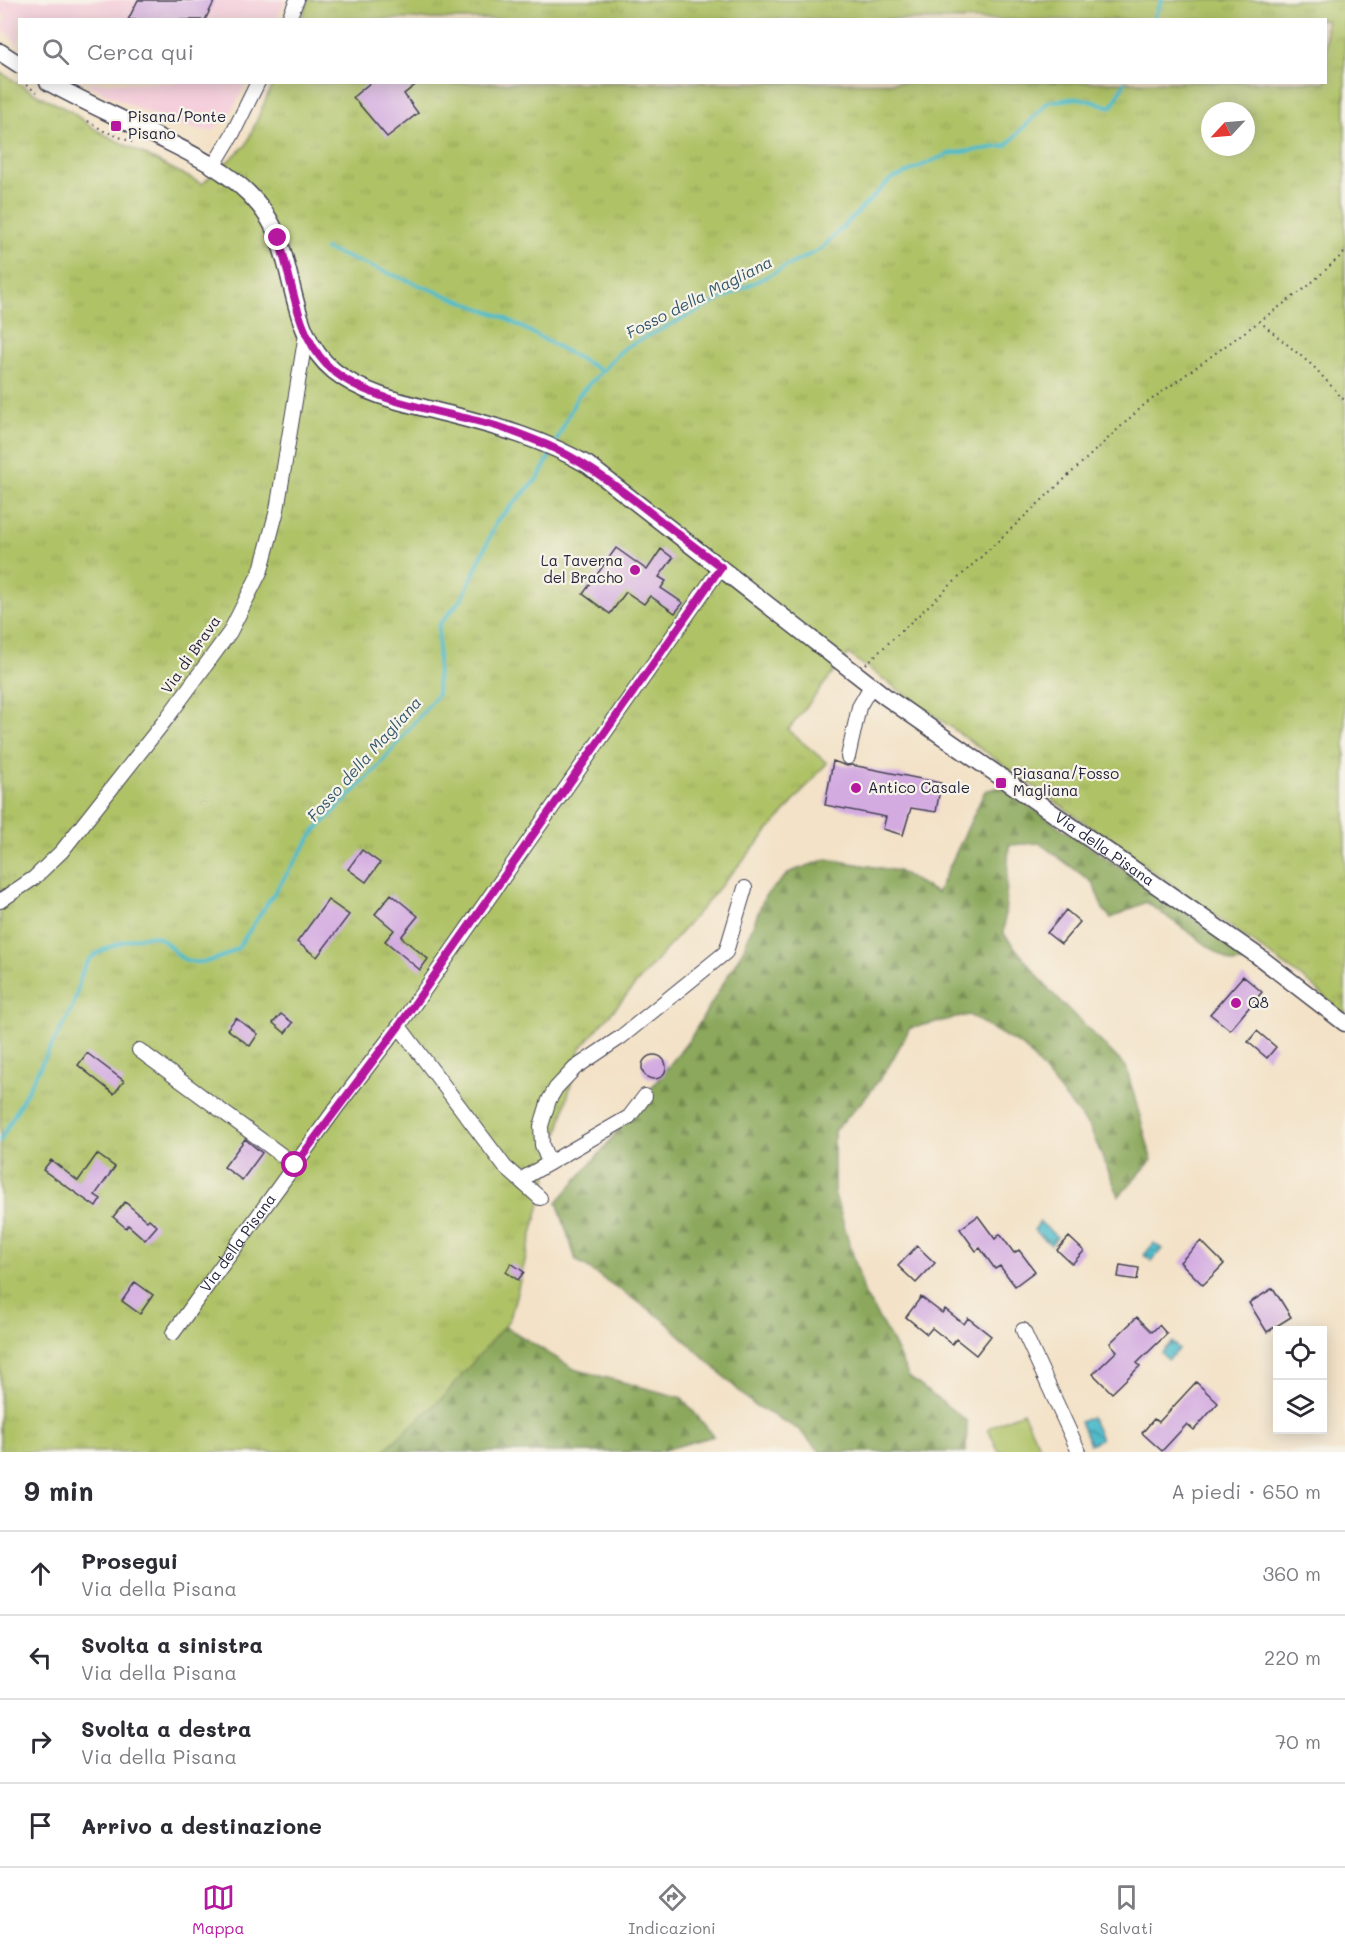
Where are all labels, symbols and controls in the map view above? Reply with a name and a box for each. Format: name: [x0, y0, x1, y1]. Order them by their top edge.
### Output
search box: [18, 18, 1327, 84]
icon: search: [39, 35, 72, 68]
text: Cerca qui: [87, 37, 194, 66]
north arrow: [1201, 102, 1255, 156]
place label: Pisana/Ponte Pisano: [128, 106, 226, 143]
marker: Pisana/Ponte Pisano: [109, 119, 123, 133]
route end: [264, 224, 290, 250]
water label: Fosso della Magliana: [622, 251, 775, 343]
place label: La Taverna del Bracho: [541, 550, 623, 587]
marker: La Taverna del Bracho: [628, 563, 642, 577]
street label: Via di Brava: [156, 612, 224, 697]
water label: Fosso della Magliana: [302, 692, 425, 826]
place label: Piasana/Fosso Magliana: [1013, 763, 1119, 800]
marker: Piasana/Fosso Magliana: [994, 776, 1008, 790]
place label: Antico Casale: [868, 777, 970, 797]
marker: Antico Casale: [849, 781, 863, 795]
street label: Via della Pisana: [1051, 807, 1159, 890]
place label: Q8: [1248, 992, 1269, 1012]
marker: Q8: [1229, 996, 1243, 1010]
route start: [281, 1151, 307, 1177]
street label: Via della Pisana: [195, 1189, 280, 1296]
map controls: [1273, 1326, 1327, 1434]
button: locate: [1273, 1326, 1327, 1380]
button: layers: [1273, 1380, 1327, 1434]
text: 9 min: [24, 1474, 93, 1508]
text: A piedi · 650 m: [1171, 1478, 1321, 1504]
text: Prosegui: [81, 1546, 178, 1575]
icon: ahead: [24, 1557, 57, 1590]
text: 360 m: [1263, 1560, 1321, 1586]
text: Via della Pisana: [81, 1575, 237, 1601]
text: Svolta a sinistra: [81, 1630, 263, 1659]
icon: left: [24, 1641, 57, 1674]
text: 220 m: [1264, 1644, 1321, 1670]
text: Via della Pisana: [81, 1659, 237, 1685]
text: Svolta a destra: [81, 1714, 251, 1743]
icon: right: [24, 1725, 57, 1758]
text: 70 m: [1275, 1728, 1321, 1754]
text: Via della Pisana: [81, 1743, 237, 1769]
icon: arrive: [24, 1809, 57, 1842]
text: Arrivo a destinazione: [81, 1811, 322, 1840]
tab: Mappa: [192, 1881, 244, 1938]
tab: Indicazioni: [628, 1881, 716, 1938]
tab: Salvati: [1100, 1881, 1153, 1938]

